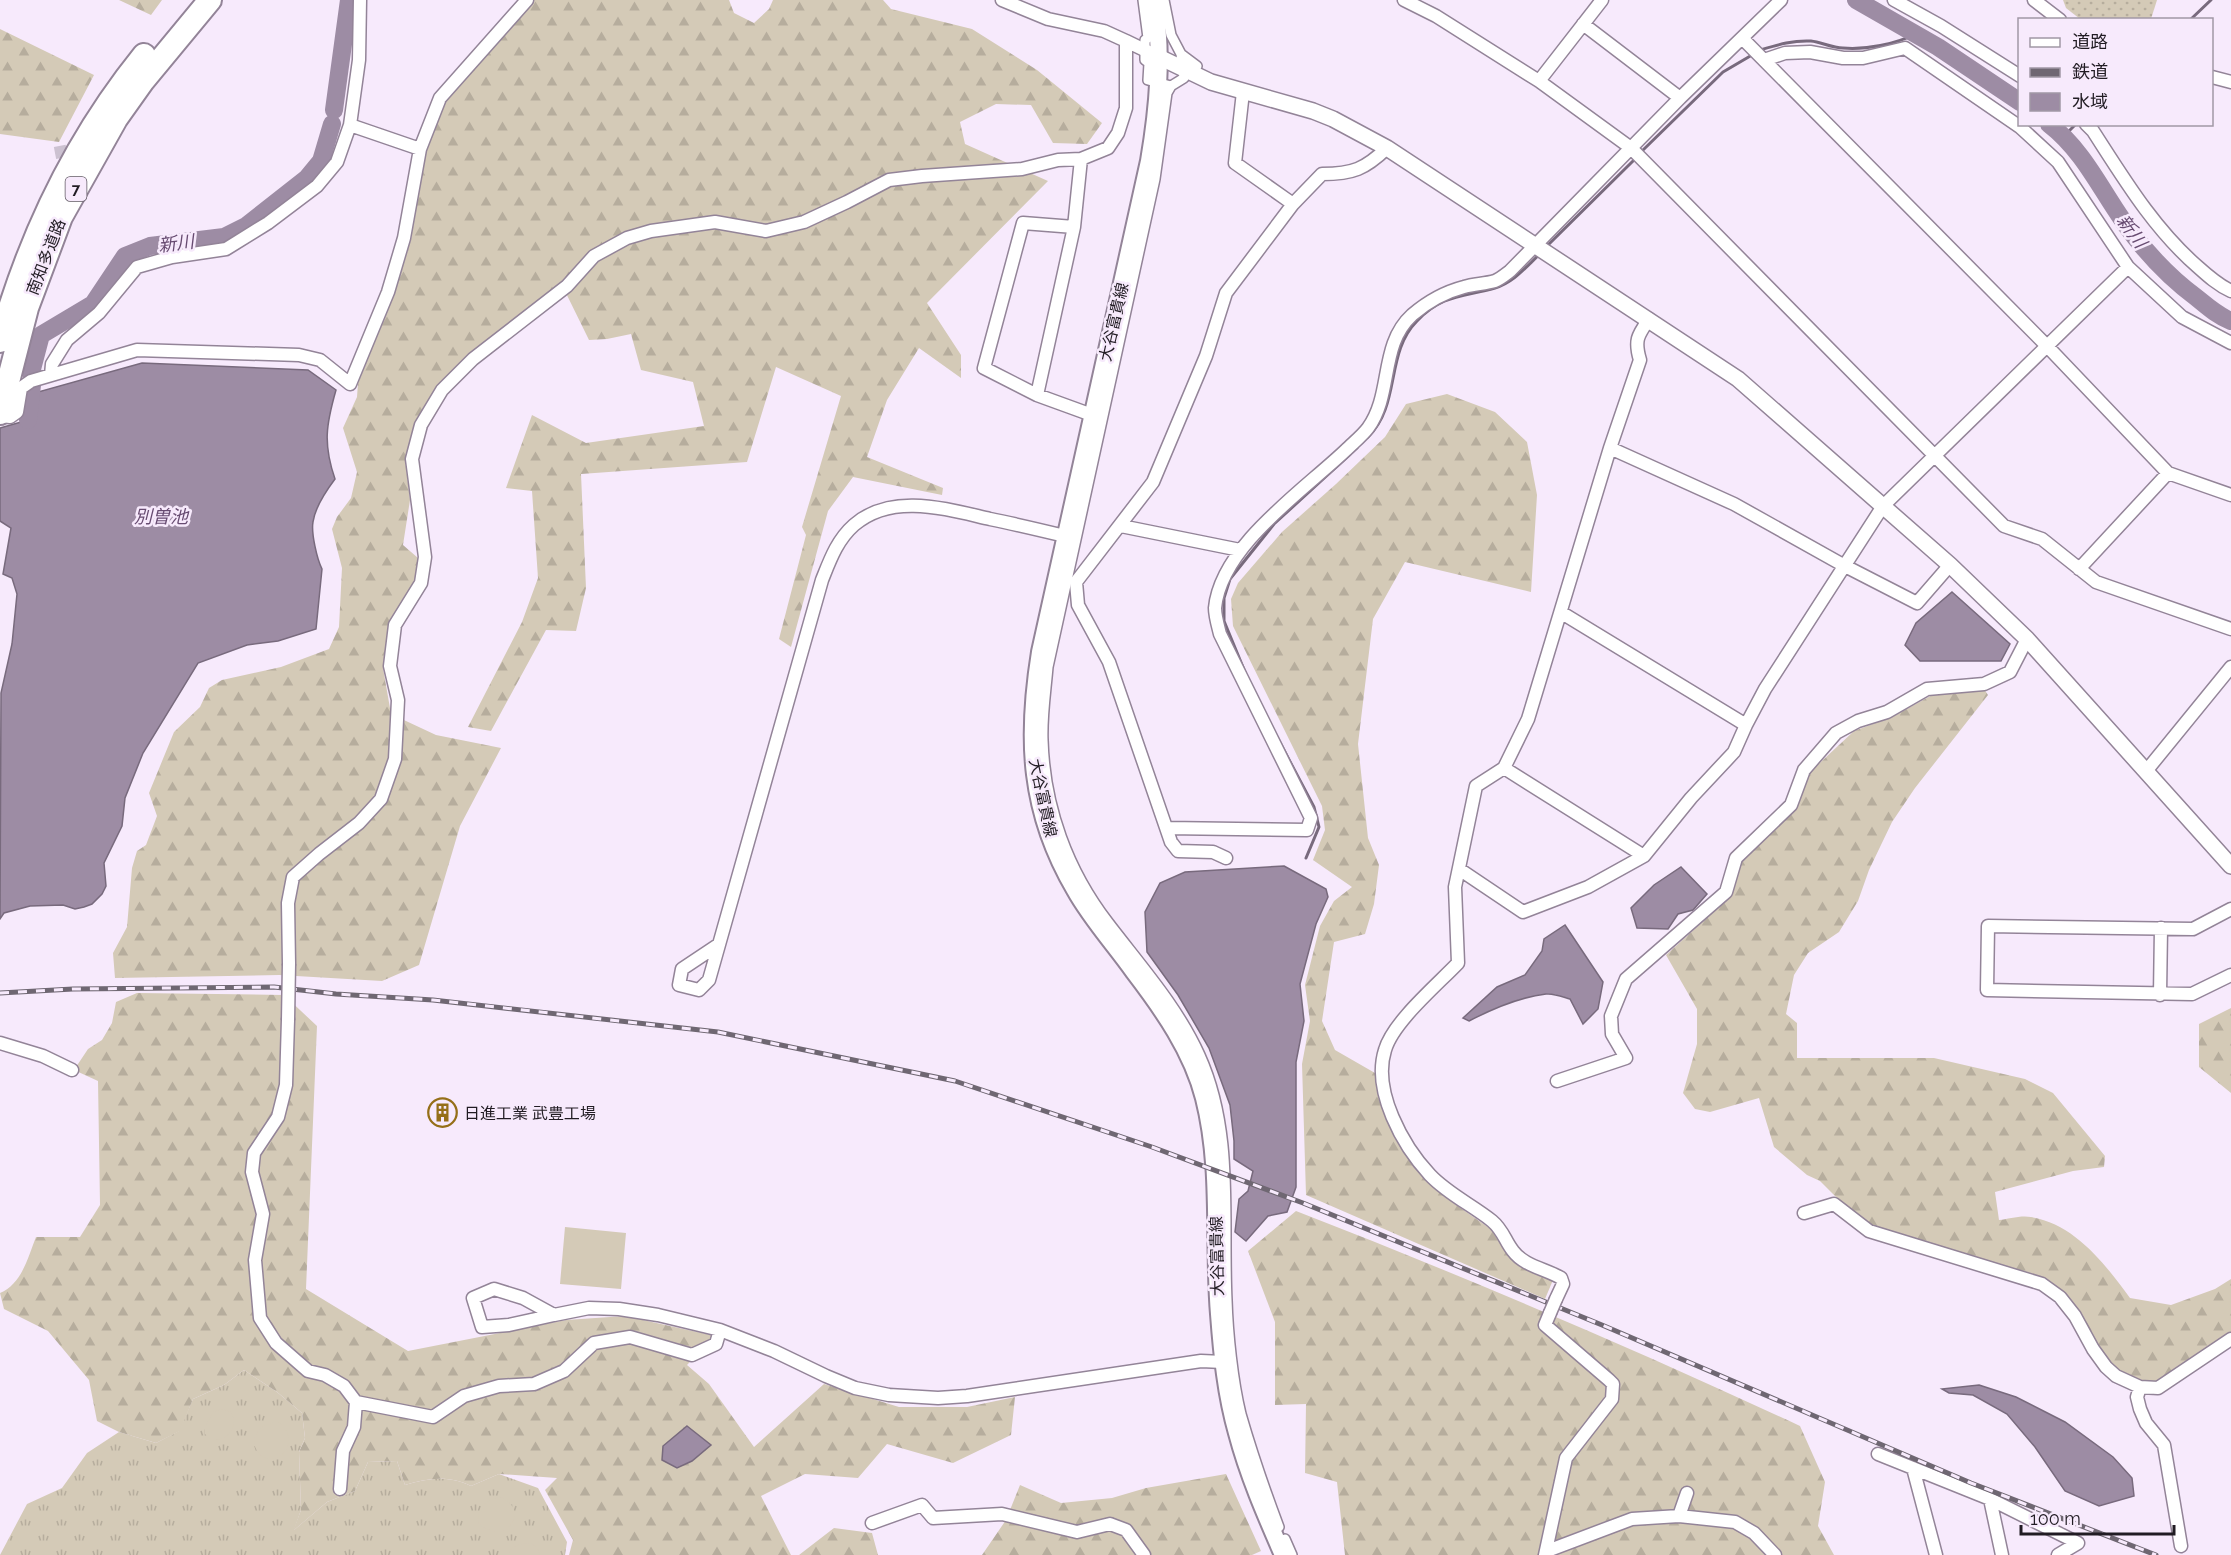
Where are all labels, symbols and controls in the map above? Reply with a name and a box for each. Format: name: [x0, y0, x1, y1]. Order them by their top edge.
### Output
legend: [2018, 18, 2213, 126]
text: 道路: [2072, 31, 2108, 52]
text: 鉄道: [2072, 61, 2108, 82]
text: 水域: [2072, 91, 2108, 112]
road number: 7: [66, 177, 86, 201]
water label: 新川: [2113, 210, 2152, 253]
street label: 南知多道路: [23, 216, 69, 298]
water label: 新川: [157, 230, 197, 256]
street label: 大谷富貴線: [1096, 281, 1132, 363]
water label: 別曽池: [134, 506, 190, 527]
street label: 大谷富貴線: [1025, 757, 1061, 839]
building icon: 日進工業 武豊工場: [427, 1097, 459, 1129]
place label: 日進工業 武豊工場: [464, 1104, 596, 1123]
street label: 大谷富貴線: [1207, 1216, 1227, 1296]
scale bar: [2021, 1498, 2174, 1536]
text: 100 m: [2030, 1508, 2081, 1529]

